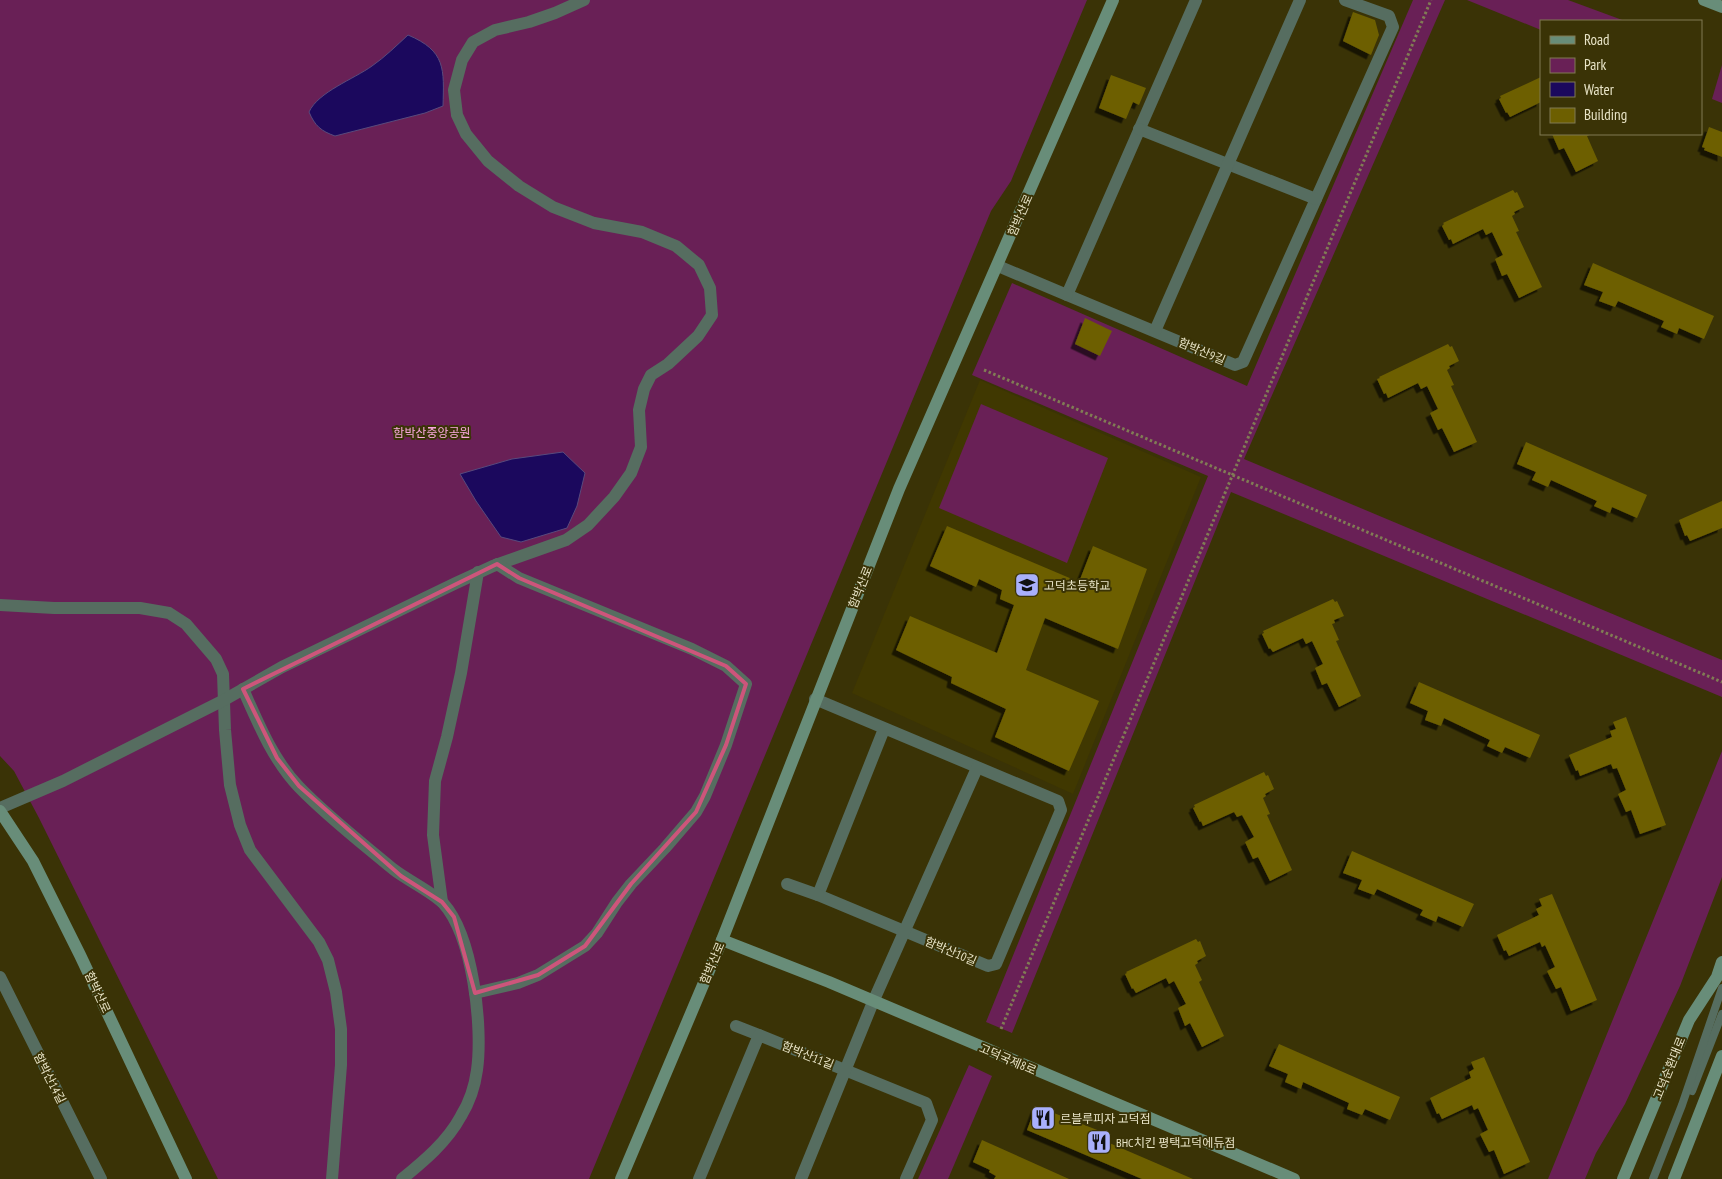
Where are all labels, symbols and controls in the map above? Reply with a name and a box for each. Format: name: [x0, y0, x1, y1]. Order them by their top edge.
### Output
legend: [1540, 20, 1702, 135]
text: Road: [1584, 30, 1610, 49]
text: Park: [1584, 55, 1606, 74]
text: Water: [1584, 80, 1615, 99]
text: Building: [1584, 105, 1627, 124]
street label: 함박산로: [1004, 192, 1036, 238]
street label: 함박산9길: [1176, 334, 1228, 368]
park label: 함박산중앙공원: [393, 425, 471, 440]
street label: 함박산로: [845, 564, 875, 610]
school or university icon: 고덕초등학교: [1014, 572, 1040, 598]
place label: 고덕초등학교: [1044, 578, 1110, 593]
street label: 함박산10길: [923, 933, 979, 969]
street label: 함박산로: [696, 940, 728, 986]
street label: 함박산로: [82, 969, 114, 1015]
street label: 고덕순환대로: [1650, 1034, 1688, 1102]
street label: 함박산11길: [780, 1038, 836, 1072]
street label: 고덕국제8로: [977, 1040, 1039, 1078]
street label: 함박산14길: [31, 1050, 69, 1106]
restaurant icon: 르블루피자 고덕점: [1030, 1105, 1056, 1131]
place label: 르블루피자 고덕점: [1060, 1111, 1151, 1126]
restaurant icon: BHC치킨 평택고덕에듀점: [1086, 1129, 1112, 1155]
place label: BHC치킨 평택고덕에듀점: [1116, 1135, 1236, 1150]

